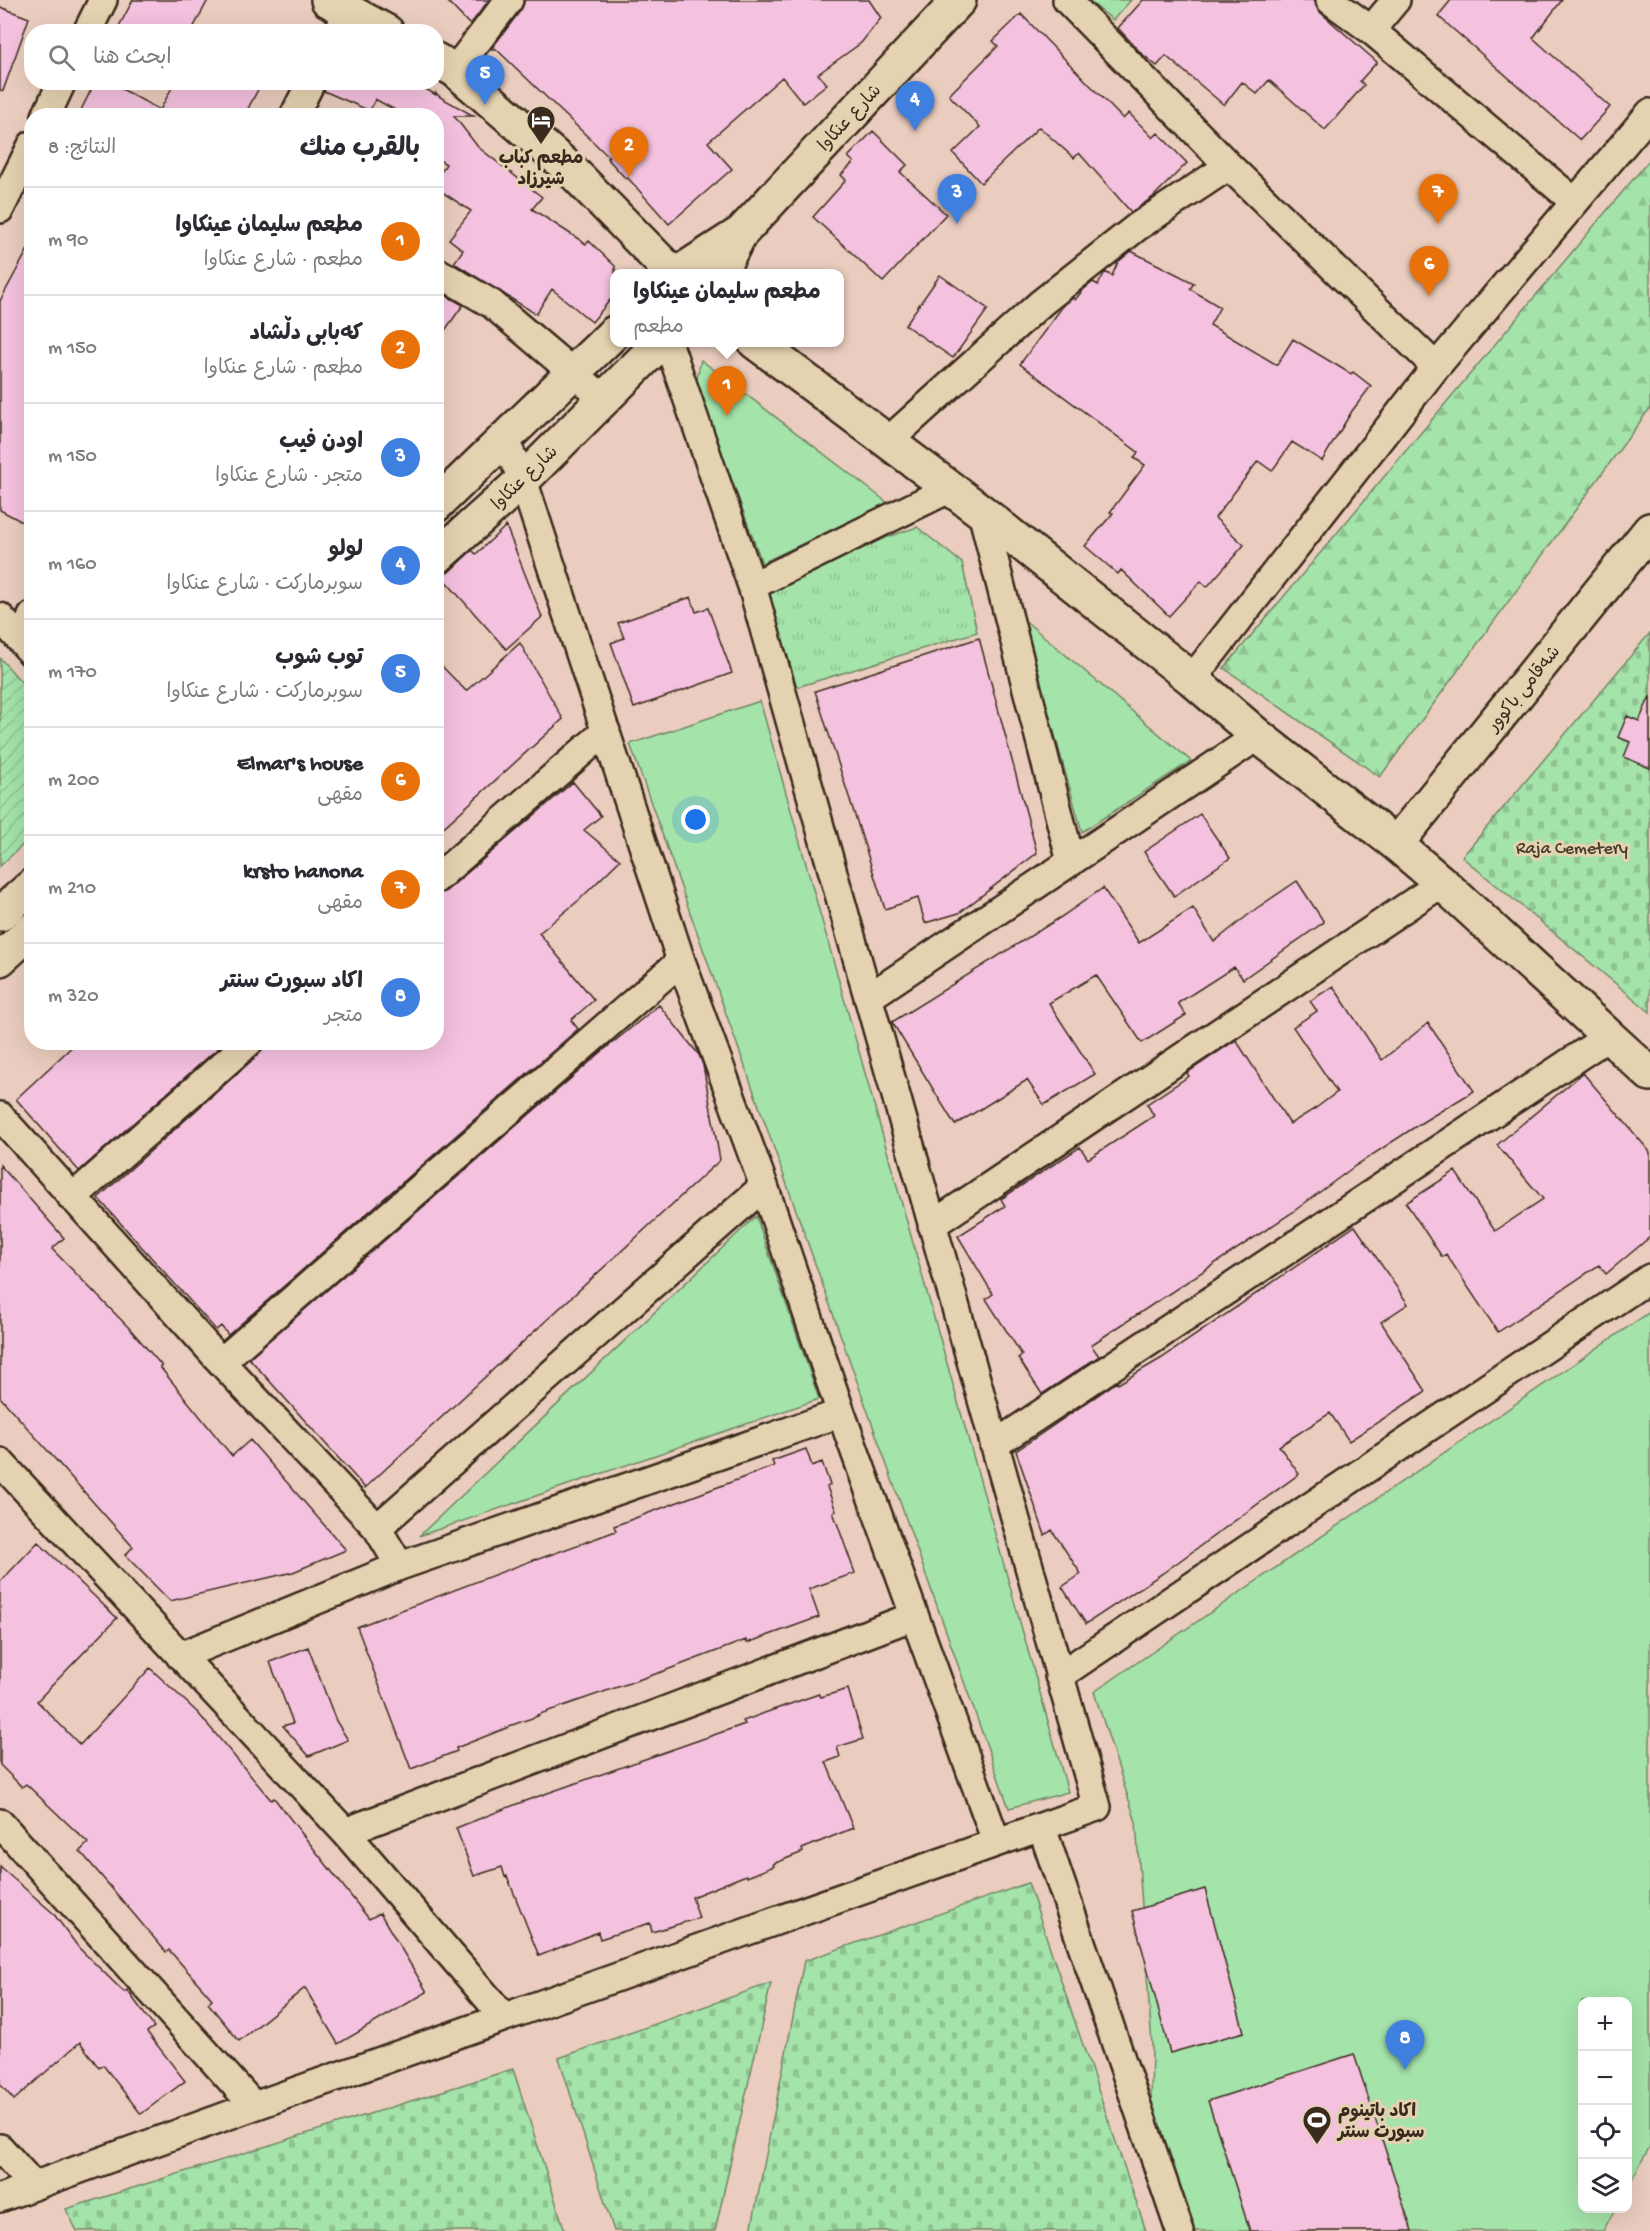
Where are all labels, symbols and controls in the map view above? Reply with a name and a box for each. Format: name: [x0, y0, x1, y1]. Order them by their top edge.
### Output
search box: [24, 24, 444, 90]
icon: search: [45, 41, 78, 74]
text: ابحث هنا: [93, 46, 172, 72]
pin: 5: [466, 56, 504, 105]
street label: شارع عنكاوا: [815, 81, 887, 156]
pin: 4: [896, 82, 934, 131]
hotel icon: مطعم كباب شيرزاد: [525, 104, 557, 146]
pin: 2: [610, 128, 648, 177]
text: بالقرب منك: [300, 135, 420, 166]
text: النتائج: 8: [48, 138, 116, 161]
place label: مطعم كباب شيرزاد: [499, 149, 583, 191]
pin: 3: [938, 174, 976, 224]
pin: 7: [1418, 174, 1458, 224]
text: مطعم سليمان عينكاوا: [175, 214, 363, 240]
text: 90 m: [48, 230, 88, 253]
text: 1: [396, 230, 405, 253]
pin: 6: [1410, 246, 1448, 296]
text: مطعم · شارع عنكاوا: [204, 250, 363, 273]
popup: [610, 269, 844, 347]
text: مطعم سليمان عينكاوا: [633, 281, 821, 307]
text: مطعم: [633, 317, 684, 340]
text: کەبابی دڵشاد: [249, 322, 363, 348]
text: 150 m: [48, 338, 97, 361]
text: 2: [396, 338, 405, 361]
text: مطعم · شارع عنكاوا: [204, 358, 363, 381]
pin: 1: [708, 366, 746, 416]
text: اودن فيب: [279, 430, 363, 456]
street label: شارع عنكاوا: [488, 442, 563, 515]
text: 150 m: [48, 446, 97, 469]
text: 3: [395, 446, 406, 469]
text: متجر · شارع عنكاوا: [215, 466, 363, 489]
text: لولو: [328, 538, 363, 564]
text: 160 m: [48, 554, 97, 577]
text: 4: [396, 554, 405, 577]
text: سوبرماركت · شارع عنكاوا: [167, 574, 363, 597]
street label: شەقامی باکوور: [1483, 642, 1566, 738]
text: توب شوب: [275, 646, 363, 672]
text: 170 m: [48, 662, 97, 685]
text: 5: [395, 662, 406, 685]
text: سوبرماركت · شارع عنكاوا: [167, 682, 363, 705]
text: Elmar's house: [237, 752, 363, 778]
text: 200 m: [48, 770, 99, 793]
text: 6: [395, 770, 406, 793]
text: مقهى: [317, 785, 363, 808]
your location: [681, 805, 710, 834]
park label: Raja Cemetery: [1516, 839, 1628, 860]
text: krsto hanona: [243, 860, 363, 886]
text: 210 m: [48, 878, 96, 901]
text: 7: [395, 878, 406, 901]
text: مقهى: [317, 893, 363, 916]
text: اکاد سبورت سنتر: [221, 970, 363, 996]
text: 320 m: [48, 986, 99, 1009]
text: 8: [395, 986, 406, 1009]
text: متجر: [324, 1006, 363, 1029]
map controls: [1578, 1997, 1632, 2213]
button: +: [1578, 1997, 1632, 2051]
pin: 8: [1386, 2020, 1424, 2070]
button: −: [1578, 2051, 1632, 2105]
place label: اكاد باتينوم سبورت سنتر: [1336, 2102, 1424, 2144]
sports icon: اكاد باتينوم سبورت سنتر: [1301, 2104, 1333, 2146]
button: locate: [1578, 2105, 1632, 2159]
button: layers: [1578, 2159, 1632, 2213]

